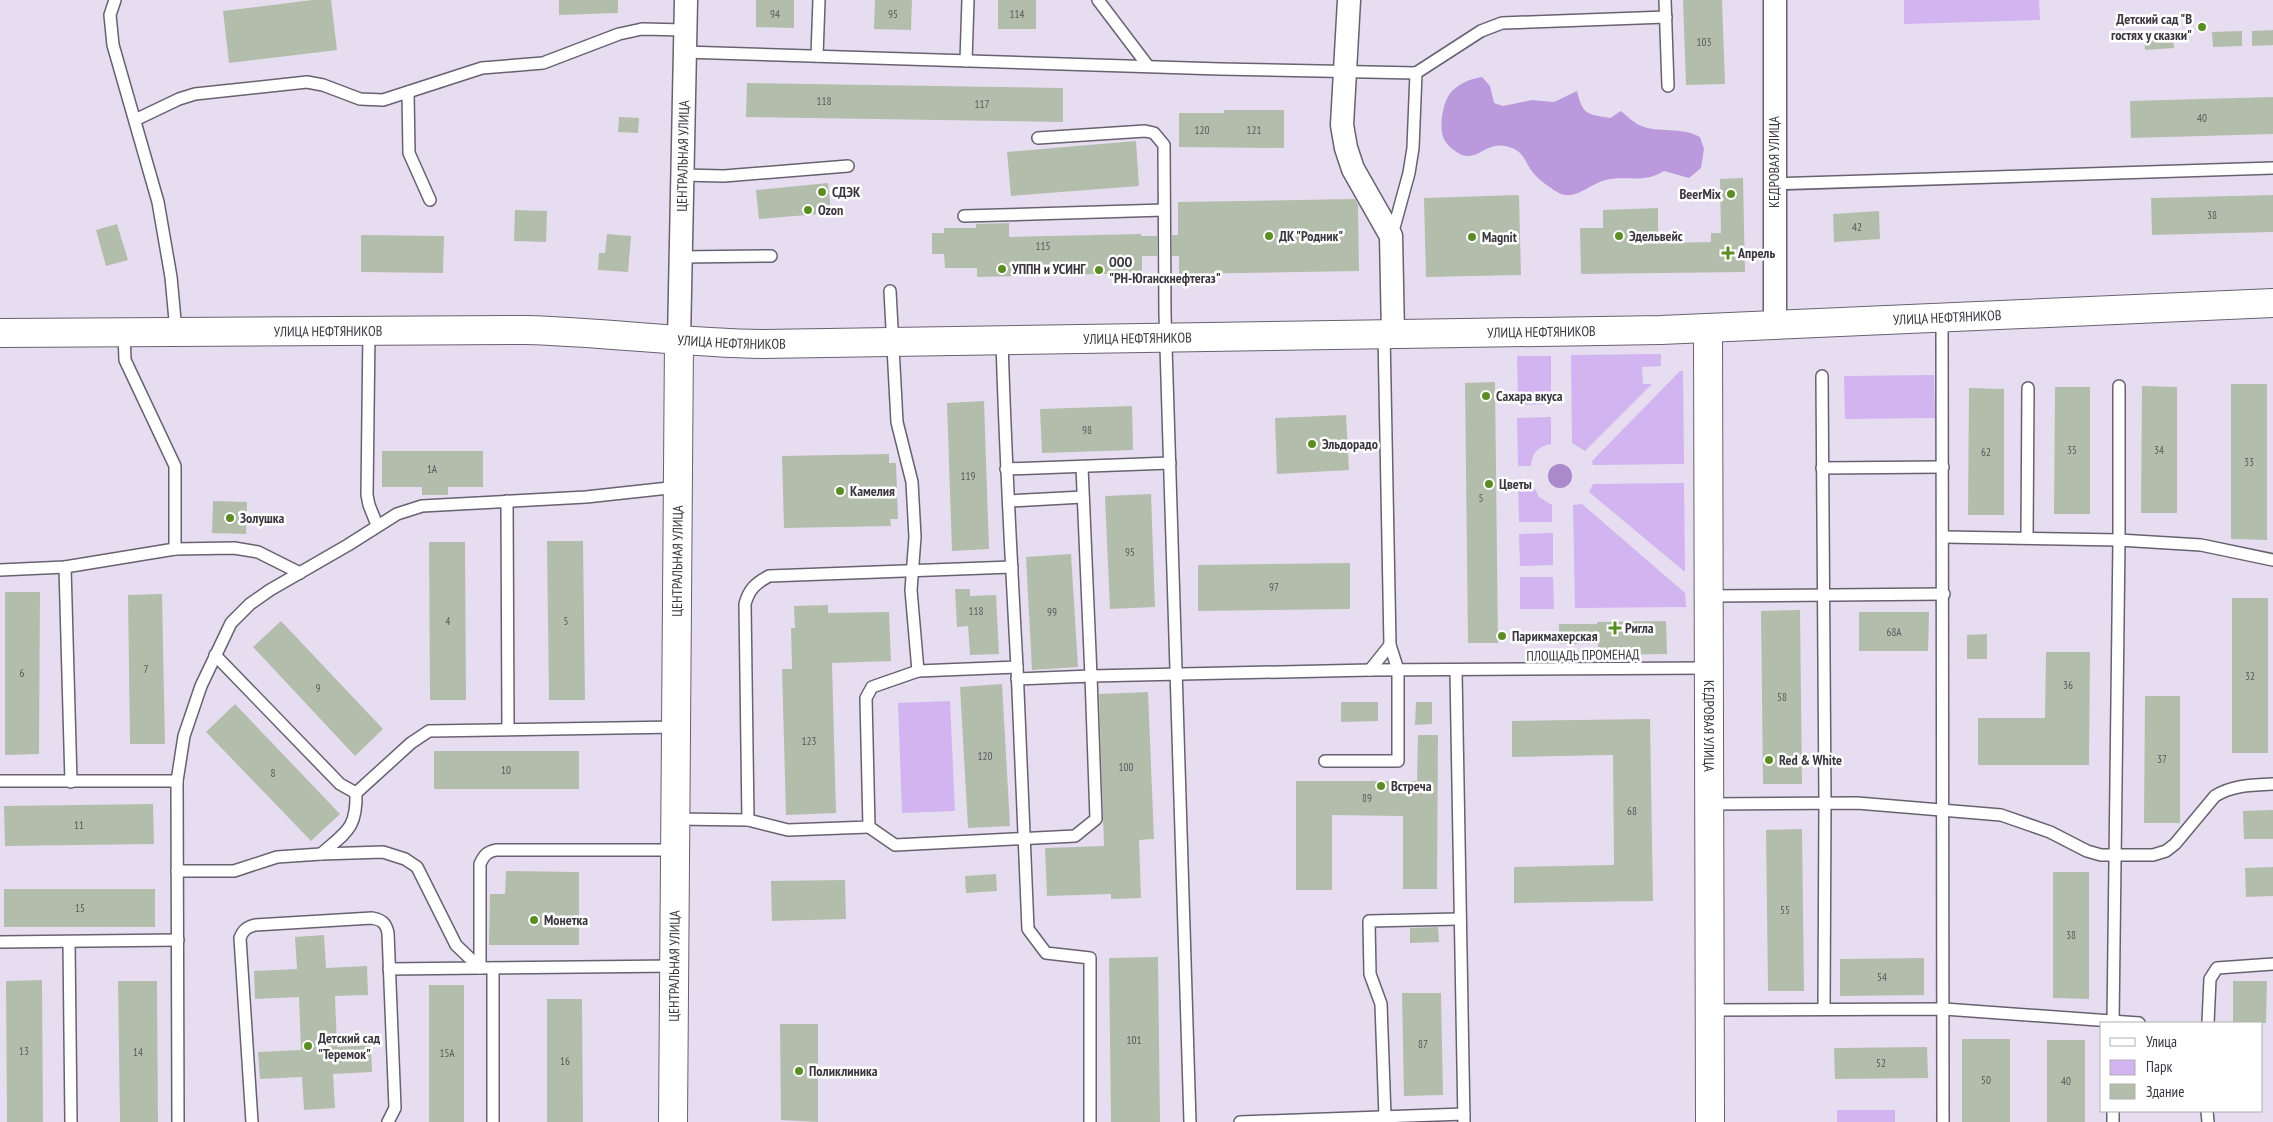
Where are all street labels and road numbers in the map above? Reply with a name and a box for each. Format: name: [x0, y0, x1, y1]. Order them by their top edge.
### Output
street label: ЦЕНТРАЛЬНАЯ УЛИЦА: [673, 100, 693, 212]
street label: КЕДРОВАЯ УЛИЦА: [1765, 116, 1783, 208]
street label: УЛИЦА НЕФТЯНИКОВ: [1893, 306, 2002, 329]
street label: УЛИЦА НЕФТЯНИКОВ: [274, 322, 382, 340]
street label: УЛИЦА НЕФТЯНИКОВ: [1487, 322, 1596, 342]
street label: УЛИЦА НЕФТЯНИКОВ: [1083, 328, 1192, 348]
street label: УЛИЦА НЕФТЯНИКОВ: [677, 331, 786, 353]
street label: ЦЕНТРАЛЬНАЯ УЛИЦА: [668, 505, 687, 617]
street label: ПЛОЩАДЬ ПРОМЕНАД: [1526, 645, 1640, 665]
street label: КЕДРОВАЯ УЛИЦА: [1700, 680, 1718, 772]
street label: ЦЕНТРАЛЬНАЯ УЛИЦА: [665, 910, 684, 1022]

